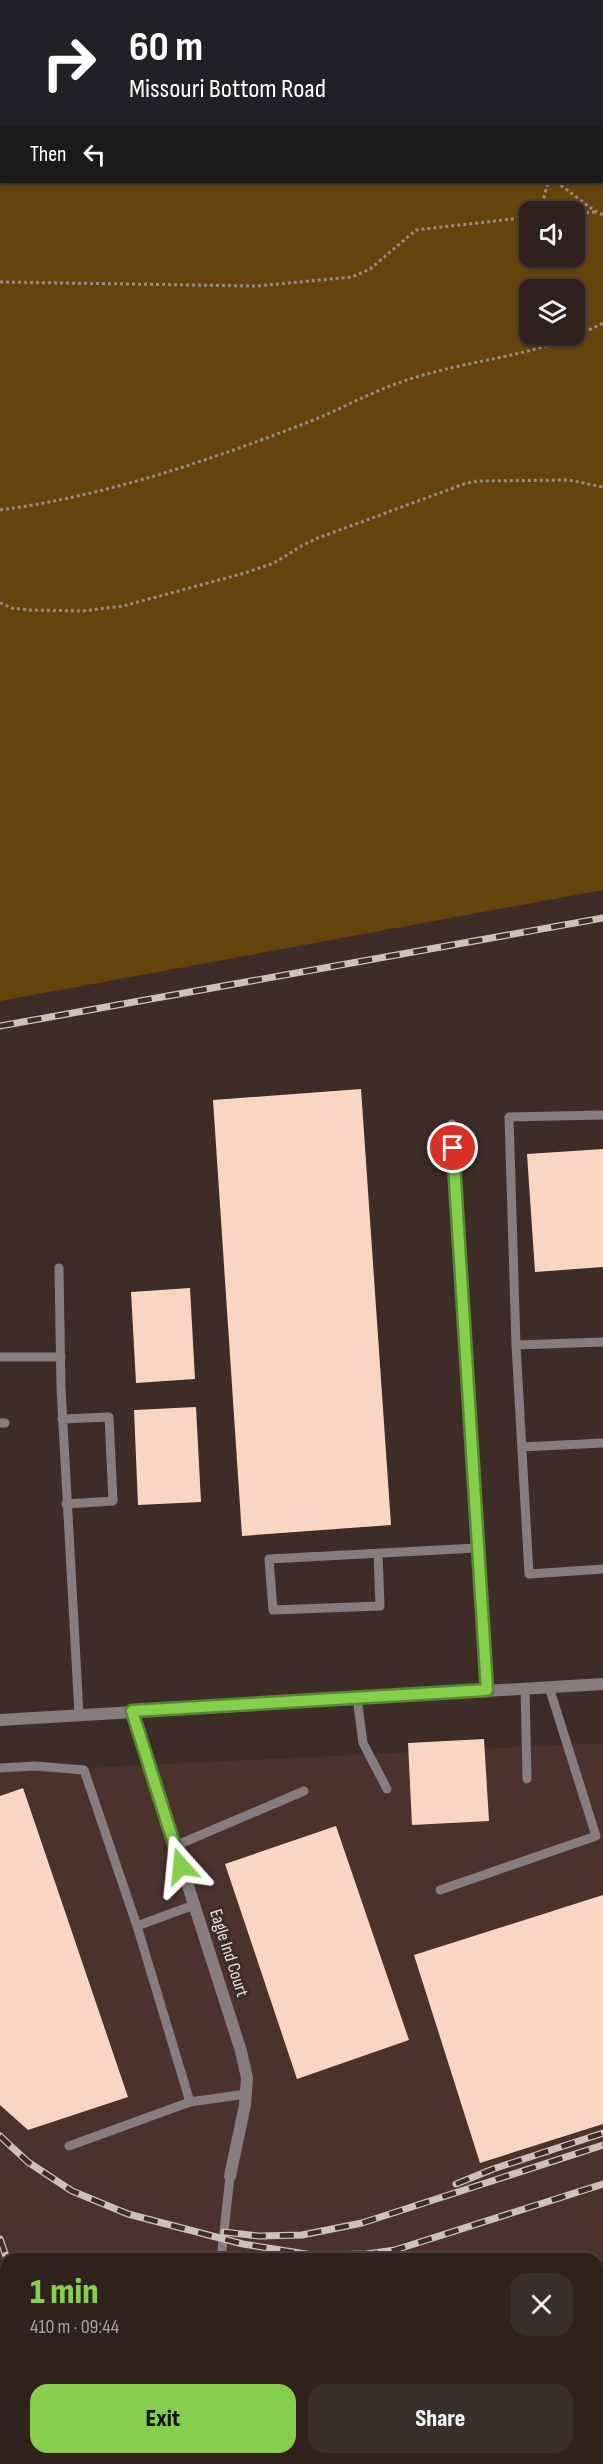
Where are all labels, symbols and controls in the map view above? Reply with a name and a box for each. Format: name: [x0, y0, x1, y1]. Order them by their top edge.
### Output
text: 60 m: [129, 22, 203, 73]
icon: right: [30, 24, 108, 102]
text: Missouri Bottom Road: [129, 73, 326, 105]
icon: left: [78, 138, 111, 171]
text: Then: [30, 141, 66, 168]
map controls: [519, 201, 585, 345]
button: sound: [519, 201, 585, 267]
button: layers: [519, 279, 585, 345]
pin: [427, 1122, 478, 1173]
icon: arrive: [436, 1131, 469, 1164]
position arrow: [149, 1834, 213, 1898]
street label: Eagle Ind Court: [205, 1907, 253, 2000]
text: 1 min: [30, 2271, 98, 2314]
button: close: [510, 2273, 573, 2336]
text: 410 m · 09:44: [30, 2315, 119, 2339]
button: Exit: [30, 2384, 296, 2453]
button: Share: [308, 2384, 573, 2453]

